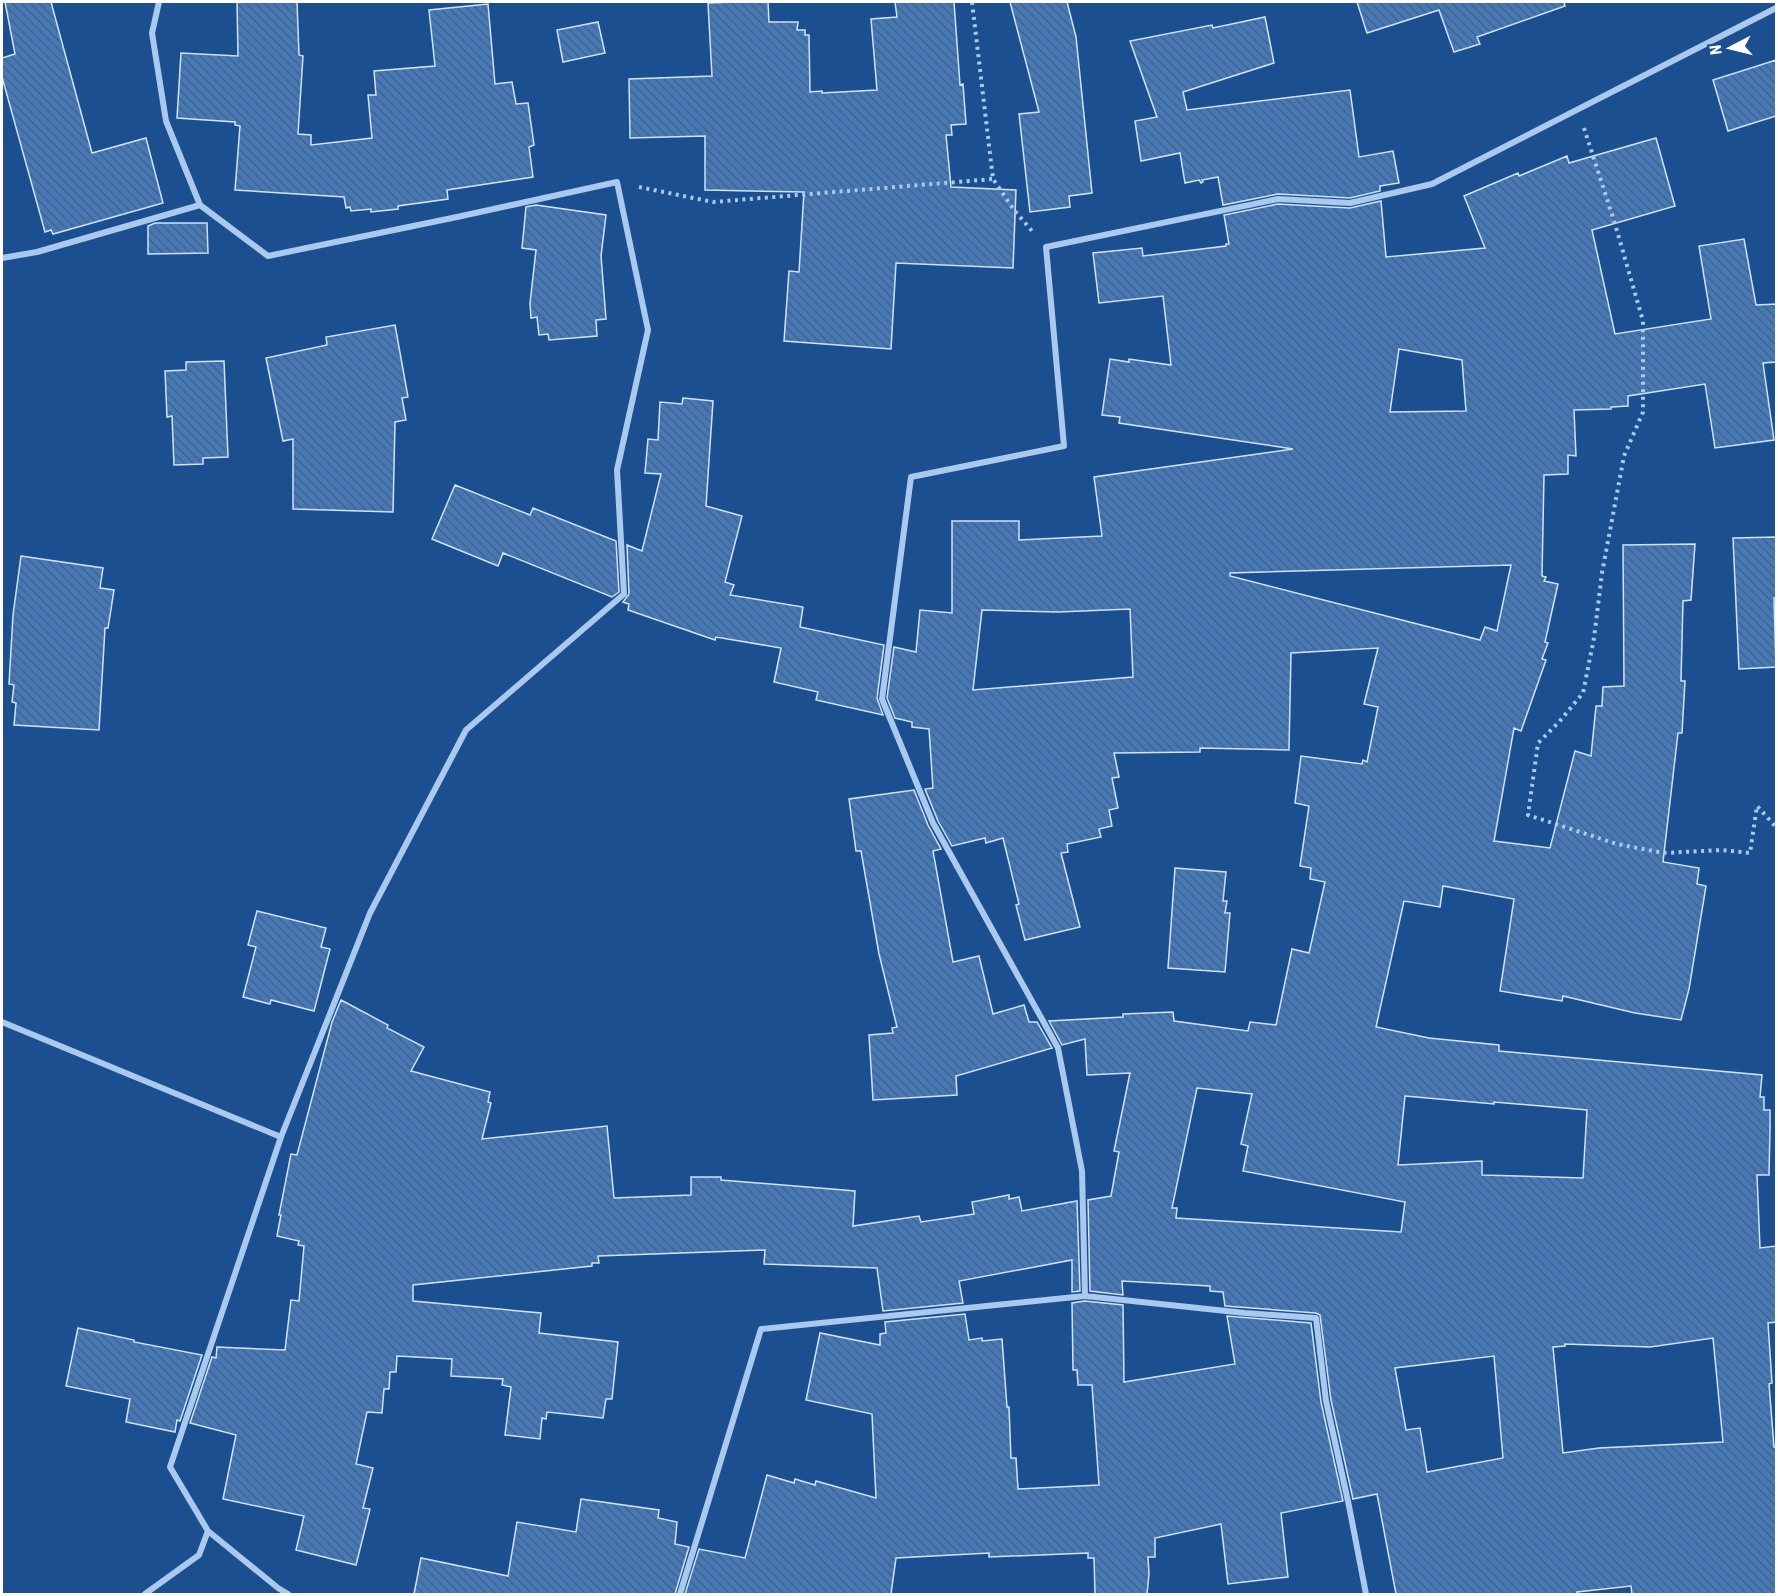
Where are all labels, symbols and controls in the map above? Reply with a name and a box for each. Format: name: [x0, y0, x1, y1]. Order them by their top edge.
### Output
north arrow: [1700, 18, 1760, 78]
text: N: [1706, 44, 1726, 56]

